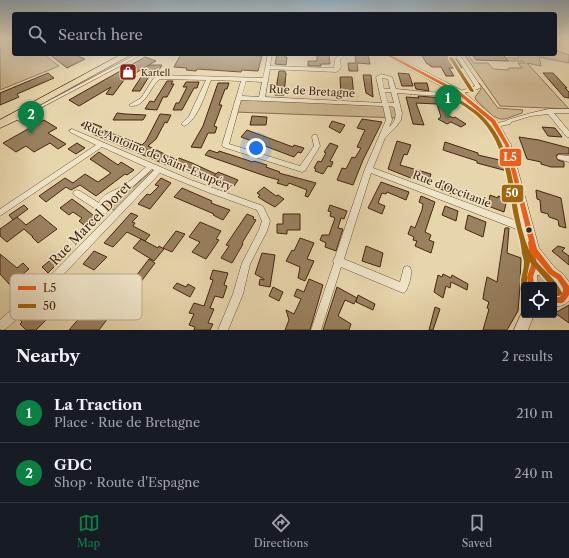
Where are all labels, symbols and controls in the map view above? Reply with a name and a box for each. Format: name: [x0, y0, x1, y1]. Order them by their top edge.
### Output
search box: [12, 12, 557, 56]
icon: search: [26, 23, 48, 45]
text: Search here: [58, 25, 143, 44]
shop icon: Kartell: [118, 62, 138, 82]
place label: Kartell: [141, 67, 170, 78]
street label: Rue de Bretagne: [268, 82, 356, 100]
pin: 1: [435, 85, 461, 118]
pin: 2: [18, 101, 44, 134]
street label: Rue Antoine de Saint-Exupéry: [82, 118, 235, 194]
your location: [246, 138, 266, 158]
line badge: L5: [499, 148, 522, 167]
text: L5: [503, 150, 517, 164]
street label: Rue d'Occitanie: [411, 168, 493, 210]
street label: Rue Marcel Doret: [46, 177, 134, 268]
line badge: 50: [501, 184, 524, 203]
text: 50: [505, 186, 519, 200]
unlabelled marker: [524, 225, 534, 235]
legend: [10, 274, 142, 320]
text: L5: [43, 281, 56, 295]
map controls: [521, 282, 557, 318]
button: locate: [521, 282, 557, 318]
text: 50: [43, 299, 56, 313]
text: Nearby: [16, 346, 80, 366]
text: 2 results: [502, 348, 553, 364]
text: La Traction: [54, 395, 142, 414]
text: 1: [26, 405, 32, 421]
text: 210 m: [516, 405, 553, 421]
text: Place · Rue de Bretagne: [54, 414, 200, 430]
text: GDC: [54, 455, 92, 474]
text: 2: [25, 465, 33, 481]
text: 240 m: [514, 465, 553, 481]
text: Shop · Route d'Espagne: [54, 474, 200, 490]
tab: Map: [77, 512, 100, 550]
tab: Directions: [254, 512, 308, 550]
tab: Saved: [462, 512, 492, 550]

